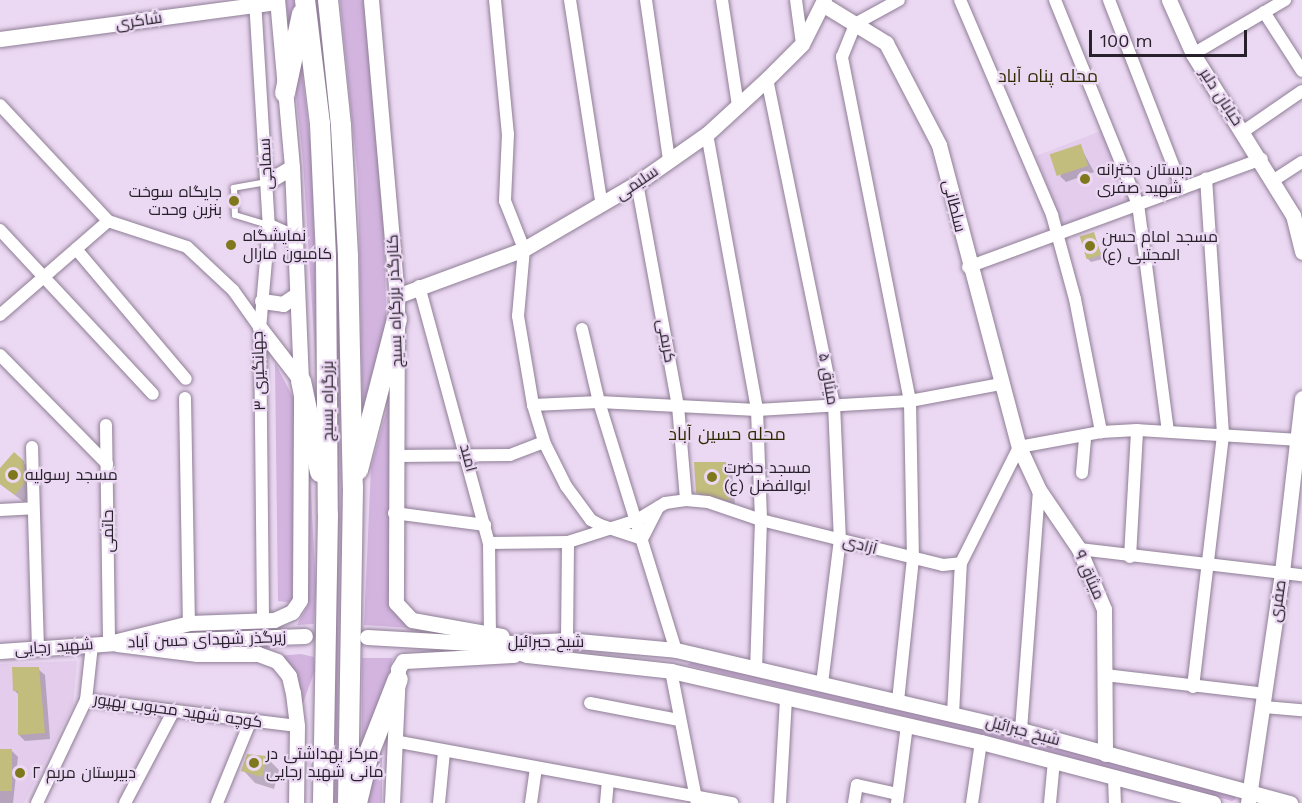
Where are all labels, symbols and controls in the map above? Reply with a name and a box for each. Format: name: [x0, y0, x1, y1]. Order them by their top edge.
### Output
street label: شاکری: [114, 8, 164, 34]
scale bar: [1092, 18, 1250, 56]
text: 100 m: [1100, 30, 1153, 51]
street label: خیابان دلیر: [1195, 64, 1247, 130]
district label: محله پناه آباد: [998, 65, 1098, 87]
street label: سماجی: [255, 138, 277, 190]
place label: دبستان دخترانه شهید صفری: [1097, 160, 1192, 198]
street label: سلیمی: [612, 162, 662, 204]
marker: دبستان دخترانه شهید صفری: [1078, 172, 1092, 186]
street label: سلطانی: [938, 178, 970, 234]
place label: جایگاه سوخت بنزین وحدت: [129, 182, 222, 220]
marker: جایگاه سوخت بنزین وحدت: [227, 194, 241, 208]
place label: نمایشگاه کامیون مارال: [243, 226, 332, 264]
place label: مسجد امام حسن المجتبی (ع): [1102, 227, 1218, 265]
street label: کنارگذر بزرگراه بسیج: [383, 234, 407, 368]
marker: نمایشگاه کامیون مارال: [224, 238, 238, 252]
marker: مسجد امام حسن المجتبی (ع): [1083, 239, 1097, 253]
street label: کریمی: [653, 318, 679, 364]
street label: جهانگیری ۳: [248, 331, 270, 411]
street label: میثاق ۵: [814, 352, 842, 406]
street label: بزرگراه بسیج: [318, 361, 338, 441]
district label: محله حسین آباد: [668, 423, 786, 445]
street label: امید: [455, 442, 481, 474]
place label: مسجد حضرت ابوالفضل (ع): [724, 458, 811, 496]
place label: مسجد رسولیه: [25, 465, 118, 485]
marker: مسجد رسولیه: [6, 468, 20, 482]
marker: مسجد حضرت ابوالفضل (ع): [705, 470, 719, 484]
street label: حاتمی: [98, 510, 118, 552]
street label: آزادی: [841, 531, 879, 559]
street label: میثاق ۹: [1070, 547, 1108, 603]
street label: صفری: [1266, 579, 1290, 623]
street label: زیرگذر شهدای حسن آباد: [127, 628, 287, 652]
street label: شیخ جبرائیل: [508, 632, 584, 652]
street label: شهید رجایی: [14, 635, 94, 659]
street label: کوچه شهید محبوب بهپور: [92, 690, 264, 732]
street label: شیخ جبرائیل: [984, 712, 1062, 750]
place label: مرکز بهداشتی در مانی شهید رجایی: [266, 744, 384, 782]
marker: مرکز بهداشتی در مانی شهید رجایی: [247, 756, 261, 770]
place label: دبیرستان مریم ۲: [32, 763, 136, 783]
marker: دبیرستان مریم ۲: [13, 766, 27, 780]

